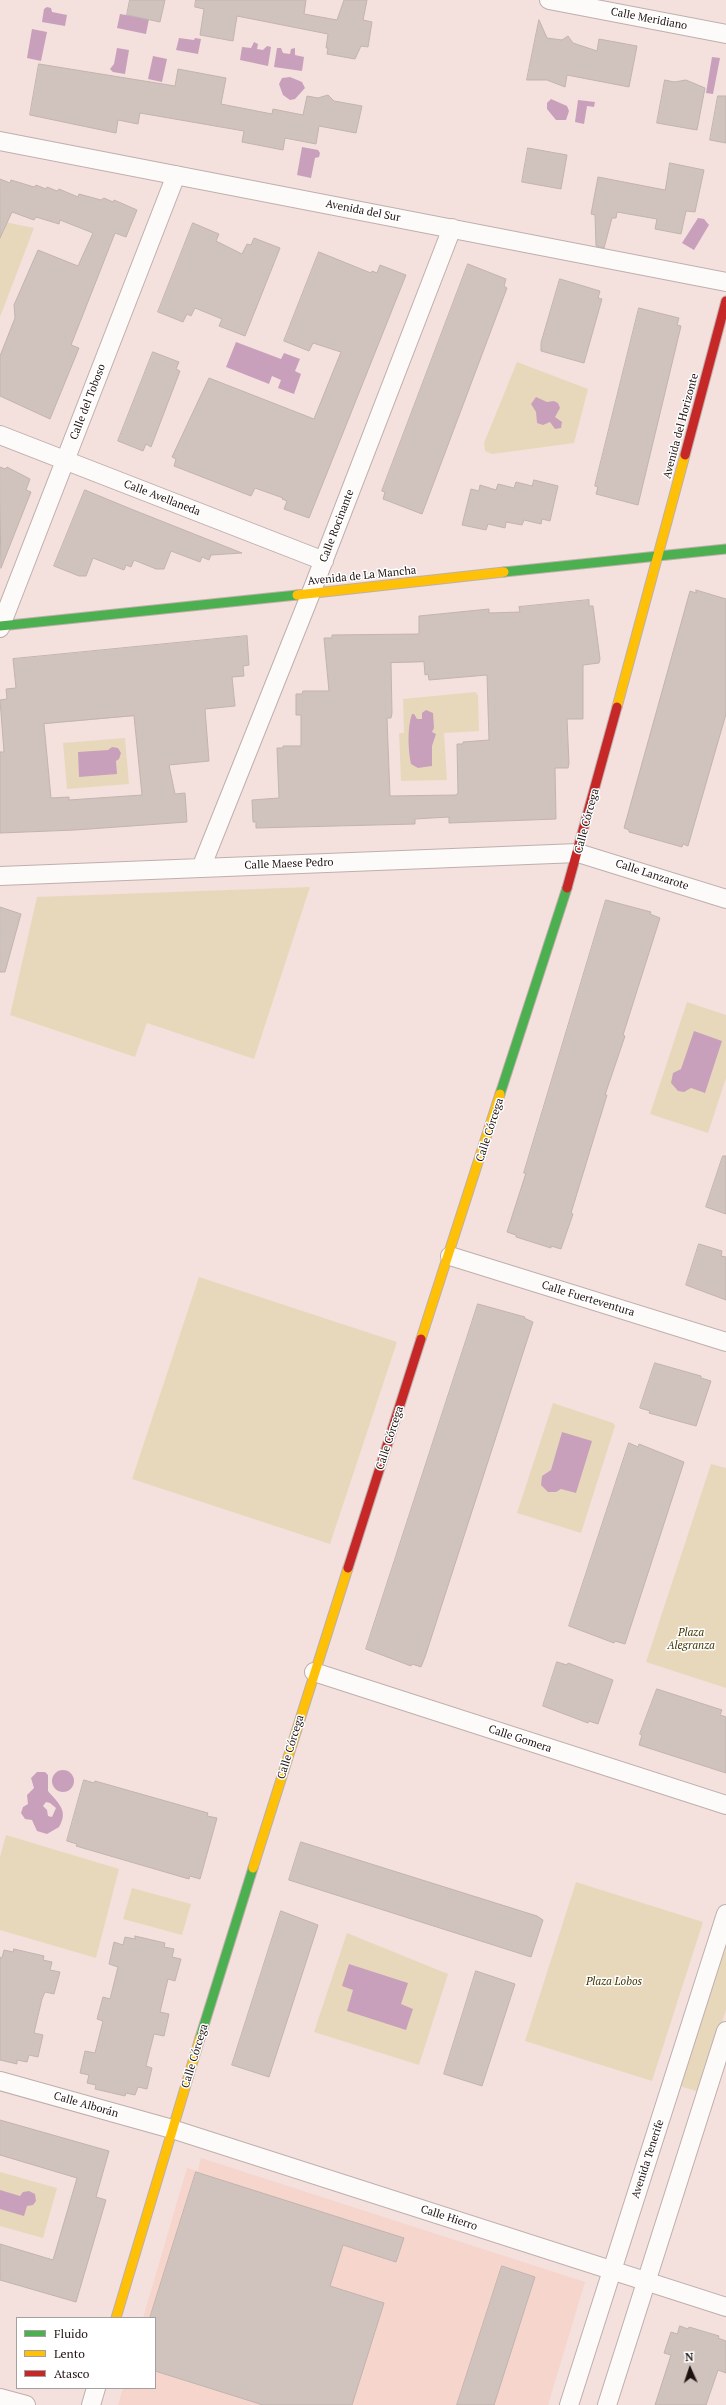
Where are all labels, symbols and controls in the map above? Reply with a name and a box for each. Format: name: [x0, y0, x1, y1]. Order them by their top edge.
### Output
street label: Calle Meridiano: [610, 5, 688, 33]
street label: Avenida del Sur: [325, 197, 401, 225]
street label: Calle del Toboso: [67, 362, 109, 442]
street label: Avenida del Horizonte: [661, 372, 701, 480]
street label: Calle Avellaneda: [122, 477, 202, 519]
street label: Calle Rocinante: [317, 488, 357, 564]
street label: Avenida de La Mancha: [307, 564, 417, 588]
street label: Calle Córcega: [572, 787, 602, 855]
street label: Calle Maese Pedro: [244, 856, 334, 872]
street label: Calle Lanzarote: [614, 857, 690, 893]
street label: Calle Córcega: [473, 1096, 507, 1164]
street label: Calle Fuerteventura: [540, 1279, 636, 1319]
street label: Calle Córcega: [373, 1404, 407, 1472]
park label: Plaza Alegranza: [667, 1626, 715, 1652]
street label: Calle Córcega: [275, 1713, 307, 1781]
street label: Calle Gomera: [487, 1723, 553, 1755]
park label: Plaza Lobos: [586, 1975, 642, 1989]
street label: Calle Córcega: [179, 2022, 211, 2090]
street label: Calle Alborán: [52, 2089, 120, 2121]
street label: Avenida Tenerife: [629, 2118, 667, 2200]
street label: Calle Hierro: [419, 2203, 479, 2233]
legend: [16, 2317, 156, 2389]
text: Fluido: [54, 2326, 88, 2341]
text: Lento: [54, 2346, 85, 2361]
north arrow: [670, 2349, 710, 2389]
text: N: [685, 2350, 694, 2364]
text: Atasco: [54, 2366, 89, 2381]

